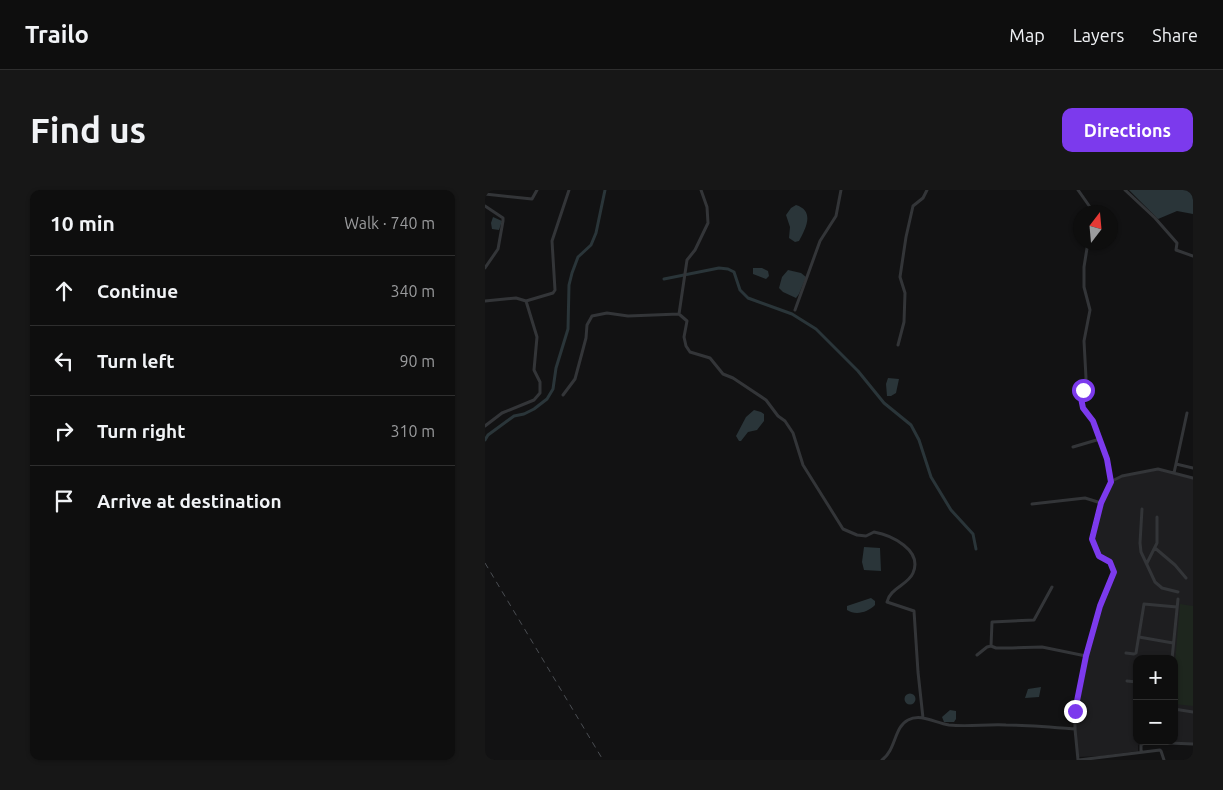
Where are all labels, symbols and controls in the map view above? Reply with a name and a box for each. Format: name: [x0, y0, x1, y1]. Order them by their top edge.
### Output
text: Trailo: [25, 21, 89, 48]
text: Map: [1009, 25, 1045, 45]
text: Layers: [1073, 25, 1124, 45]
text: Share: [1152, 25, 1198, 45]
button: Directions: [1062, 108, 1193, 152]
text: Find us: [30, 110, 146, 150]
north arrow: [1073, 205, 1118, 250]
text: 10 min: [50, 211, 115, 235]
text: Walk · 740 m: [344, 214, 435, 232]
icon: ahead: [50, 277, 78, 305]
text: Continue: [97, 280, 178, 302]
text: 340 m: [390, 282, 435, 300]
icon: left: [50, 347, 78, 375]
text: Turn left: [97, 350, 175, 372]
text: 90 m: [399, 352, 435, 370]
route start: [1072, 379, 1095, 402]
icon: right: [50, 417, 78, 445]
text: Turn right: [97, 420, 185, 442]
text: 310 m: [390, 422, 435, 440]
icon: arrive: [50, 487, 78, 515]
text: Arrive at destination: [97, 490, 282, 512]
map controls: [1133, 655, 1178, 745]
button: +: [1133, 655, 1178, 700]
route end: [1064, 700, 1087, 723]
button: −: [1133, 700, 1178, 745]

